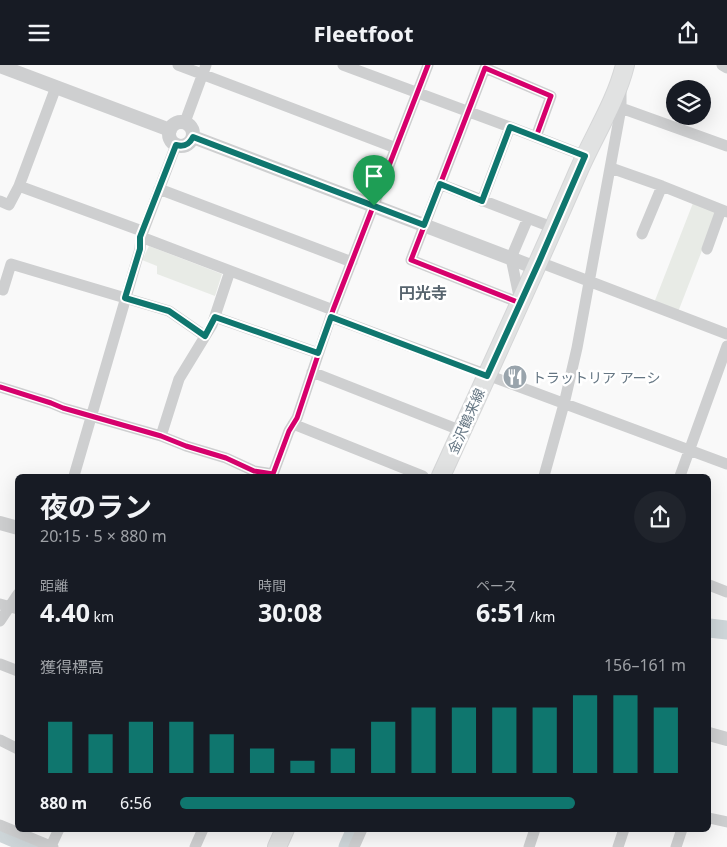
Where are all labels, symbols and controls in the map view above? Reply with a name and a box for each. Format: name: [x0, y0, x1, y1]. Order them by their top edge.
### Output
text: Fleetfoot: [313, 18, 414, 48]
icon: menu: [25, 19, 53, 47]
icon: share: [674, 19, 702, 47]
map controls: [666, 80, 711, 125]
button: layers: [666, 80, 711, 125]
pin: [353, 155, 395, 206]
icon: arrive: [360, 162, 388, 190]
district label: 円光寺: [399, 282, 447, 304]
restaurant icon: トラットリア アーシ: [502, 364, 528, 390]
place label: トラットリア アーシ: [532, 368, 661, 387]
street label: 金沢鶴来線: [443, 385, 489, 457]
text: 夜のラン: [40, 487, 152, 525]
button: share: [634, 491, 686, 543]
text: 20:15 · 5 × 880 m: [40, 525, 167, 547]
text: 距離: [40, 576, 68, 595]
text: 時間: [258, 576, 286, 595]
text: ペース: [476, 576, 517, 595]
text: 4.40: [40, 595, 90, 629]
text: 30:08: [258, 595, 322, 629]
text: 6:51: [476, 595, 526, 629]
text: km: [90, 607, 114, 626]
text: /km: [526, 607, 555, 626]
text: 156–161 m: [604, 654, 686, 676]
text: 獲得標高: [40, 656, 104, 678]
text: 880 m: [40, 792, 87, 814]
text: 6:56: [120, 792, 152, 814]

